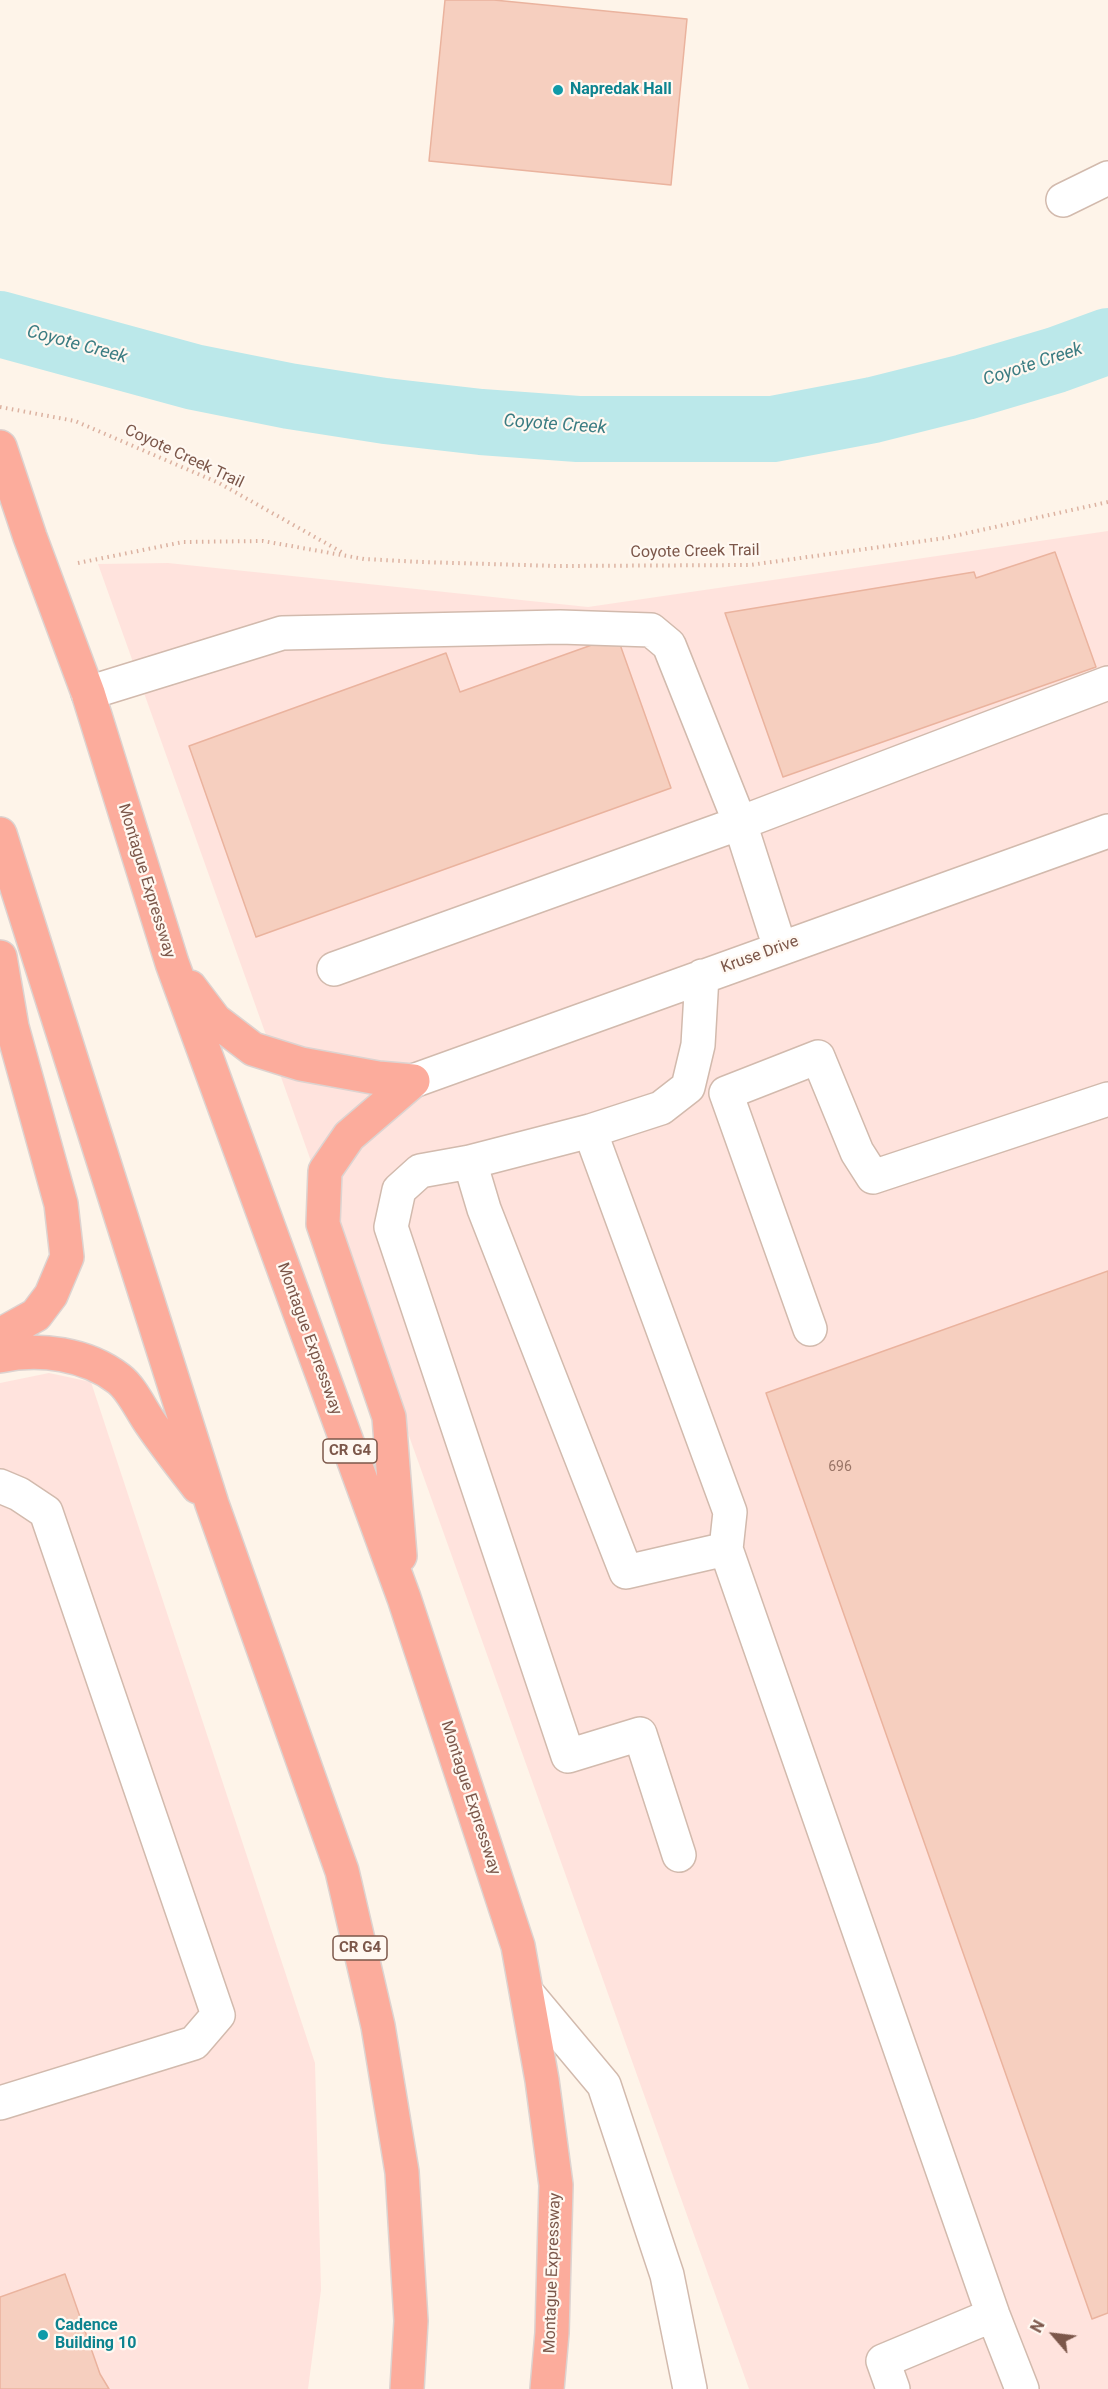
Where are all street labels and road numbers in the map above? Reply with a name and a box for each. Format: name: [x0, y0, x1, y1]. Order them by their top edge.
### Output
street label: Coyote Creek Trail: [121, 421, 247, 493]
street label: Coyote Creek Trail: [630, 541, 760, 563]
street label: Montague Expressway: [113, 801, 179, 961]
street label: Kruse Drive: [719, 932, 801, 978]
street label: Montague Expressway: [273, 1260, 345, 1418]
road number: CR G4: [323, 1439, 377, 1463]
street label: Montague Expressway: [436, 1719, 504, 1877]
road number: CR G4: [333, 1936, 387, 1960]
street label: Montague Expressway: [541, 2192, 565, 2354]

